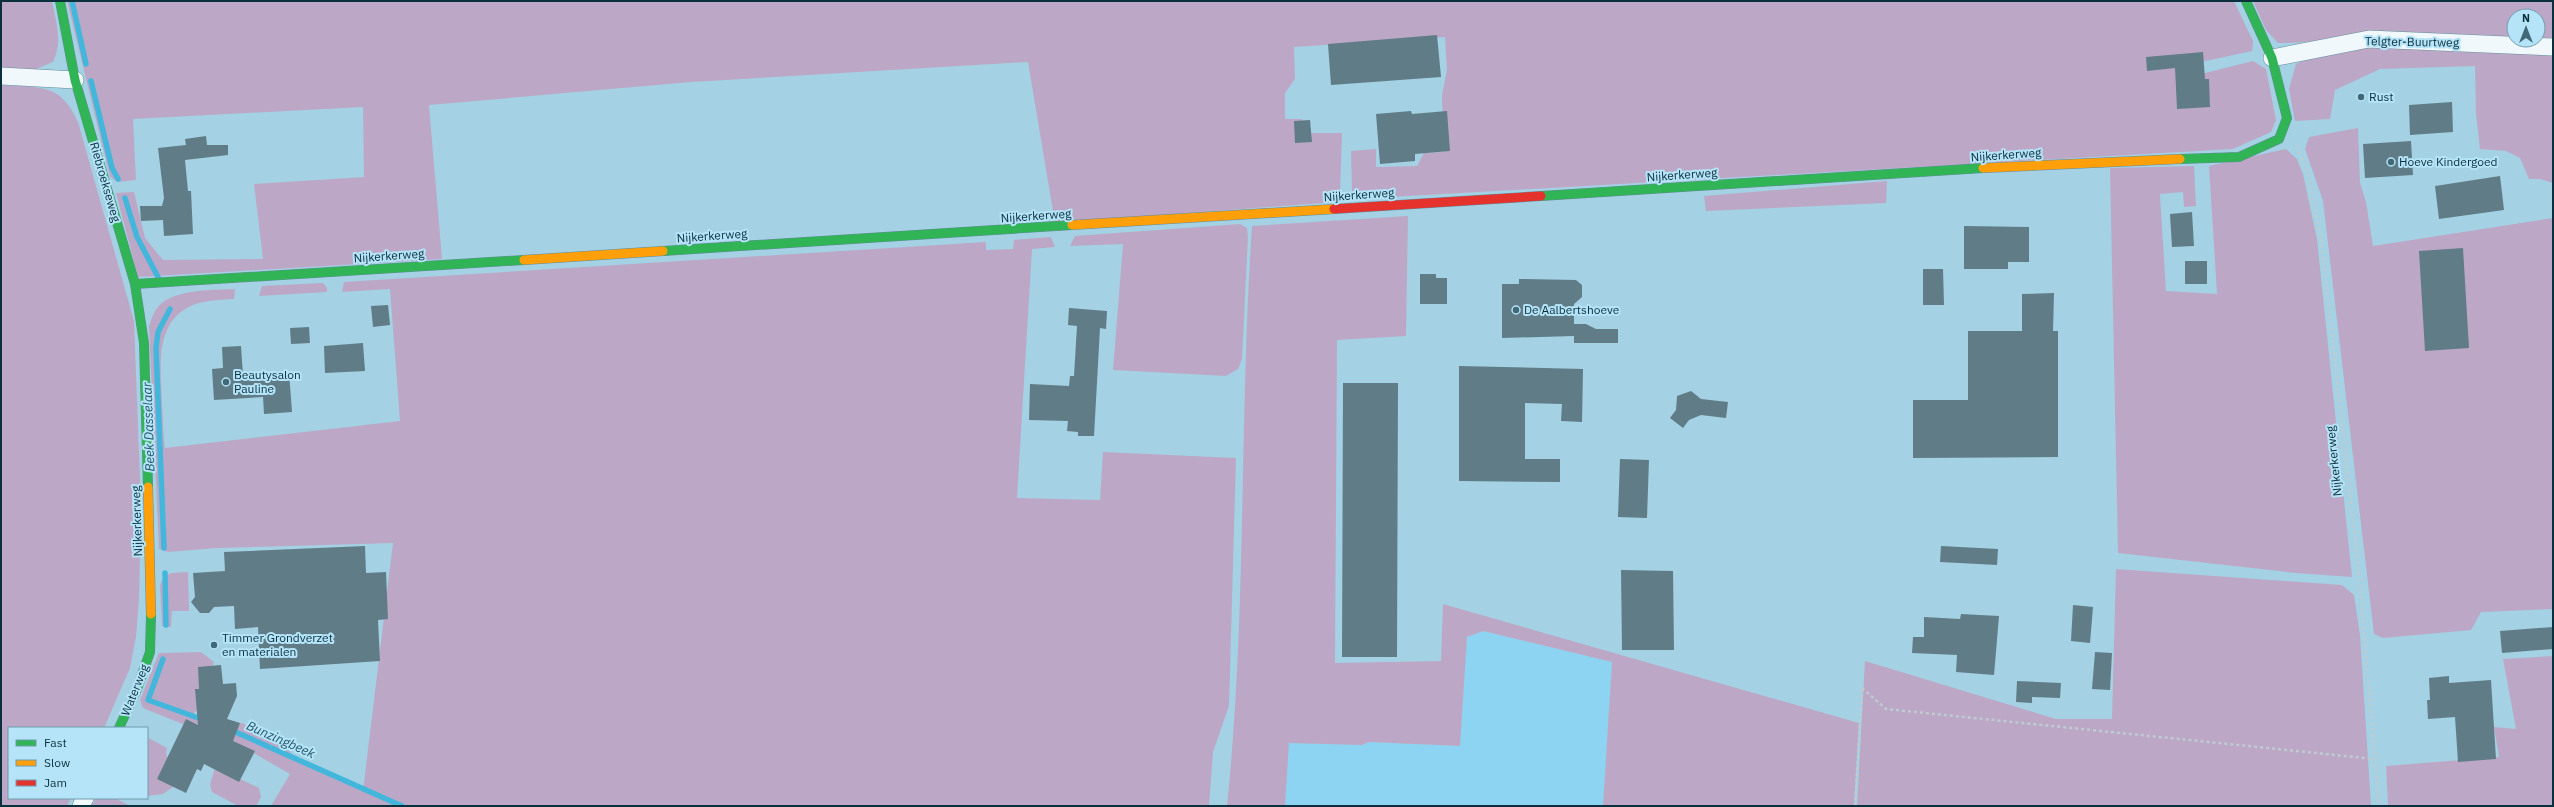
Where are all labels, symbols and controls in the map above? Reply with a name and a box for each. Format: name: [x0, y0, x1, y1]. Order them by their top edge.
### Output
north arrow: [2506, 8, 2546, 48]
text: N: [2522, 11, 2530, 25]
street label: Telgter-Buurtweg: [2365, 33, 2460, 50]
place label: Rust: [2369, 89, 2393, 104]
marker: Rust: [2356, 92, 2366, 102]
street label: Riebroekseweg: [87, 140, 124, 224]
street label: Nijkerkerweg: [1970, 145, 2042, 164]
place label: Hoeve Kindergoed: [2399, 154, 2498, 169]
marker: Hoeve Kindergoed: [2386, 157, 2396, 167]
street label: Nijkerkerweg: [1646, 165, 1718, 184]
street label: Nijkerkerweg: [1323, 185, 1395, 204]
street label: Nijkerkerweg: [1000, 206, 1072, 225]
street label: Nijkerkerweg: [676, 226, 748, 245]
street label: Nijkerkerweg: [353, 246, 425, 265]
place label: De Aalbertshoeve: [1524, 302, 1620, 317]
marker: De Aalbertshoeve: [1511, 305, 1521, 315]
place label: Beautysalon Pauline: [234, 367, 301, 396]
marker: Beautysalon Pauline: [221, 377, 231, 387]
water label: Beek Dasselaar: [138, 381, 159, 472]
street label: Nijkerkerweg: [2322, 424, 2345, 497]
street label: Nijkerkerweg: [128, 485, 145, 557]
place label: Timmer Grondverzet en materialen: [222, 630, 333, 659]
marker: Timmer Grondverzet en materialen: [209, 640, 219, 650]
street label: Waterweg: [117, 661, 152, 718]
water label: Bunzingbeek: [244, 717, 318, 762]
legend: [8, 727, 148, 799]
text: Fast: [44, 735, 67, 750]
text: Slow: [44, 755, 70, 770]
text: Jam: [44, 775, 67, 790]

